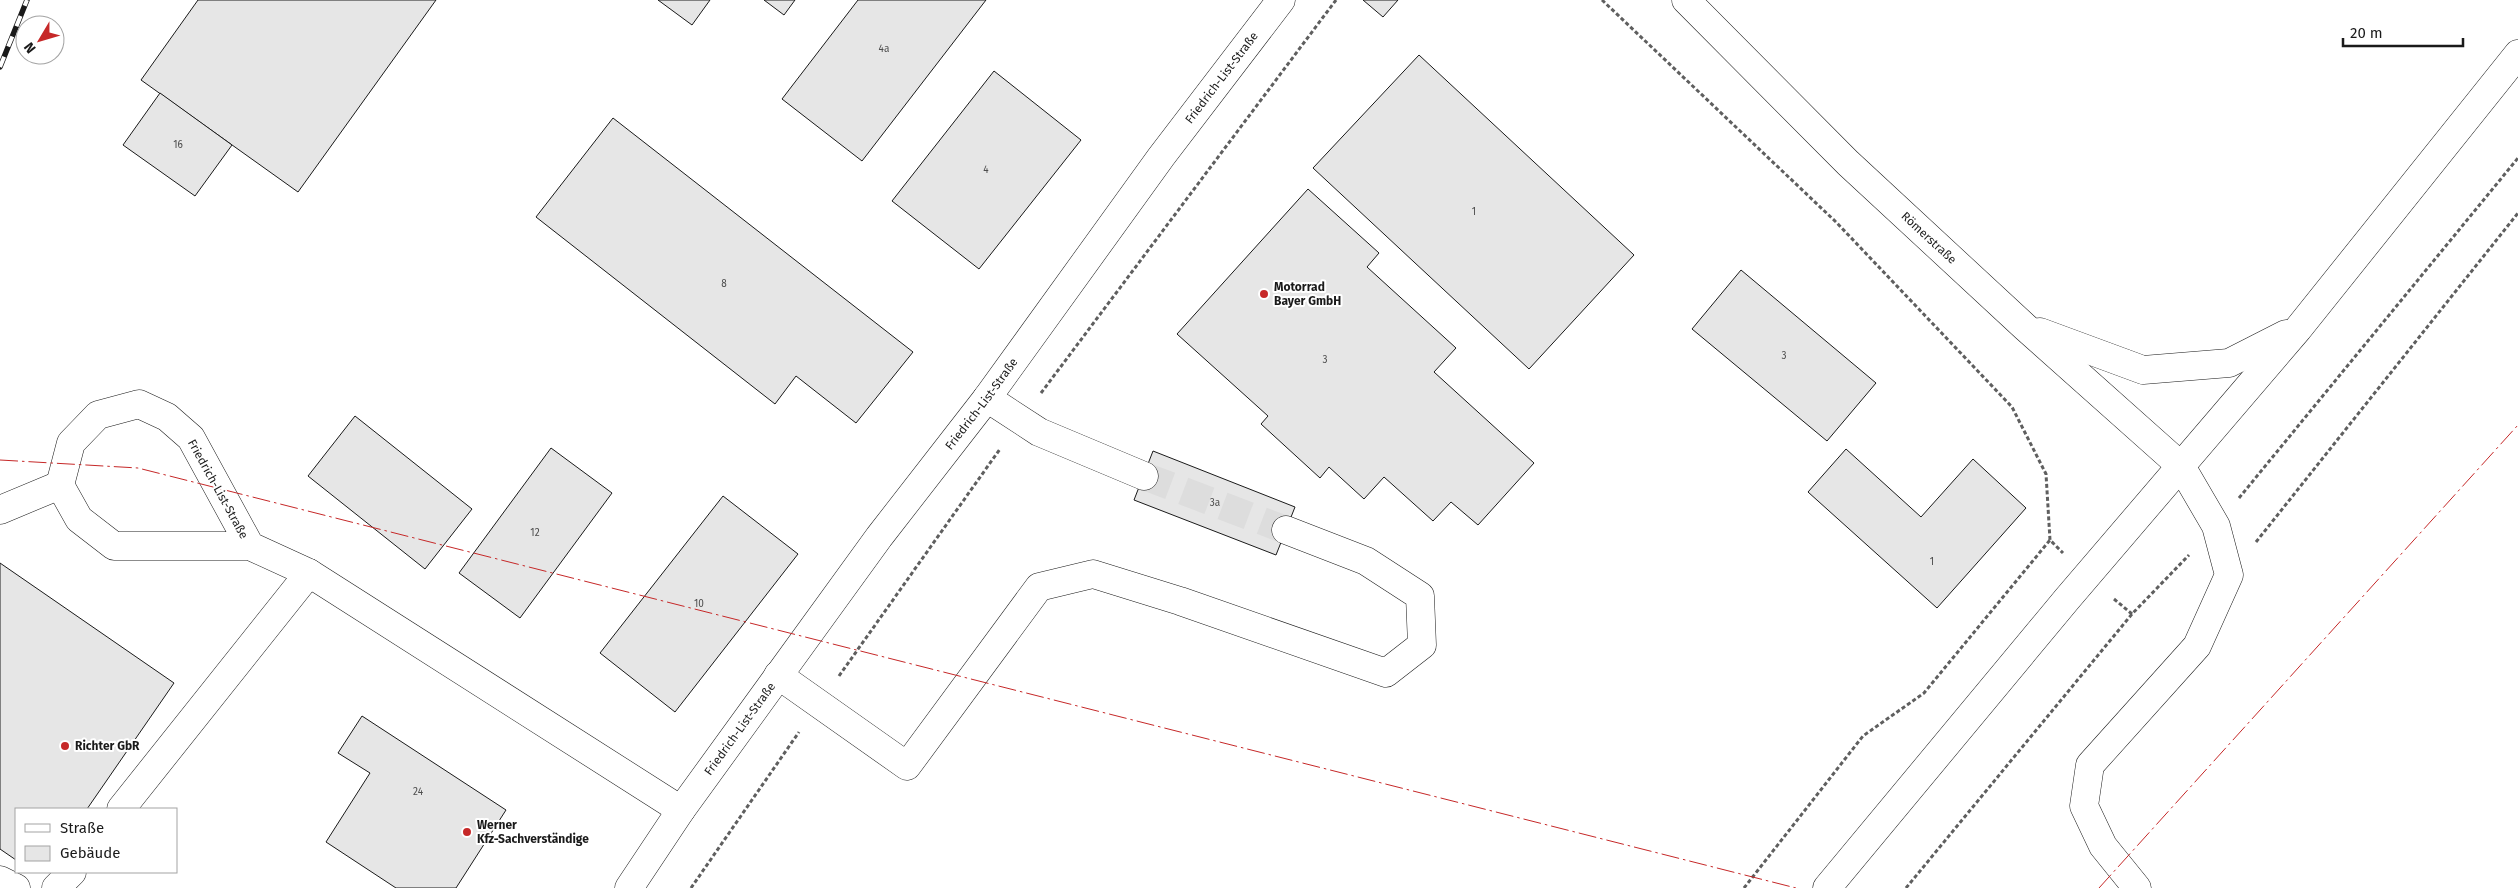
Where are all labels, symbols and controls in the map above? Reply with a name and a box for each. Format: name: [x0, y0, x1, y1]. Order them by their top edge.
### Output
north arrow: [15, 15, 65, 65]
scale bar: [2343, 15, 2463, 47]
text: 20 m: [2350, 24, 2383, 42]
street label: Friedrich-List-Straße: [1182, 29, 1261, 126]
text: N: [21, 39, 40, 57]
house number: 4a: [879, 43, 889, 55]
house number: 16: [173, 139, 183, 151]
house number: 4: [983, 164, 989, 176]
house number: 1: [1472, 206, 1476, 218]
street label: Römerstraße: [1898, 209, 1959, 267]
house number: 8: [721, 278, 727, 290]
place label: Motorrad Bayer GmbH: [1274, 280, 1341, 308]
marker: Motorrad Bayer GmbH: [1258, 288, 1270, 300]
house number: 3: [1782, 350, 1787, 362]
house number: 3: [1323, 354, 1328, 366]
street label: Friedrich-List-Straße: [942, 355, 1021, 453]
street label: Friedrich-List-Straße: [185, 437, 251, 541]
house number: 3a: [1210, 497, 1220, 509]
house number: 12: [530, 527, 540, 539]
house number: 1: [1930, 556, 1934, 568]
house number: 10: [694, 598, 704, 610]
street label: Friedrich-List-Straße: [701, 680, 778, 778]
place label: Richter GbR: [75, 739, 140, 753]
marker: Richter GbR: [59, 740, 71, 752]
house number: 24: [413, 786, 424, 798]
legend: [15, 808, 178, 873]
place label: Werner Kfz-Sachverständige: [477, 818, 589, 846]
text: Straße: [60, 819, 104, 837]
marker: Werner Kfz-Sachverständige: [461, 826, 473, 838]
text: Gebäude: [60, 844, 120, 862]

